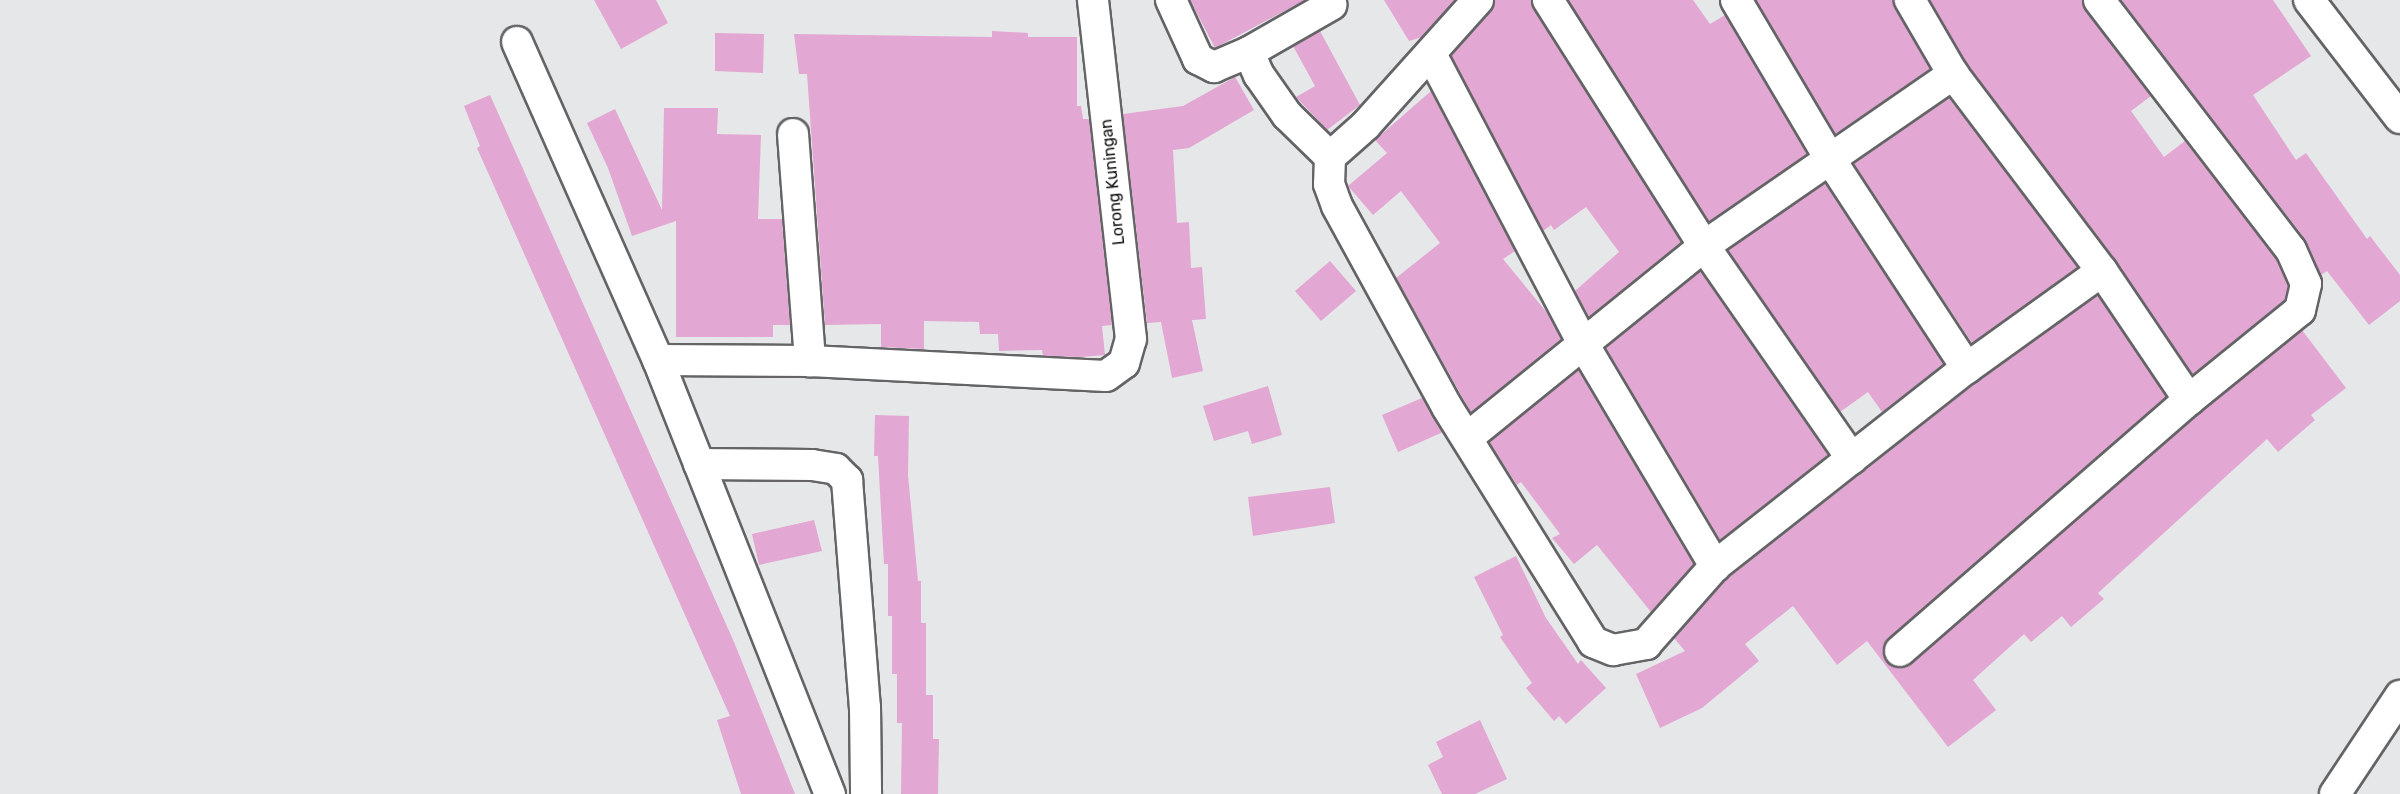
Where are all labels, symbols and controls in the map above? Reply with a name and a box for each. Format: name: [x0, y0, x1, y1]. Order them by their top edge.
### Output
street label: Lorong Kuningan: [1097, 118, 1129, 246]

